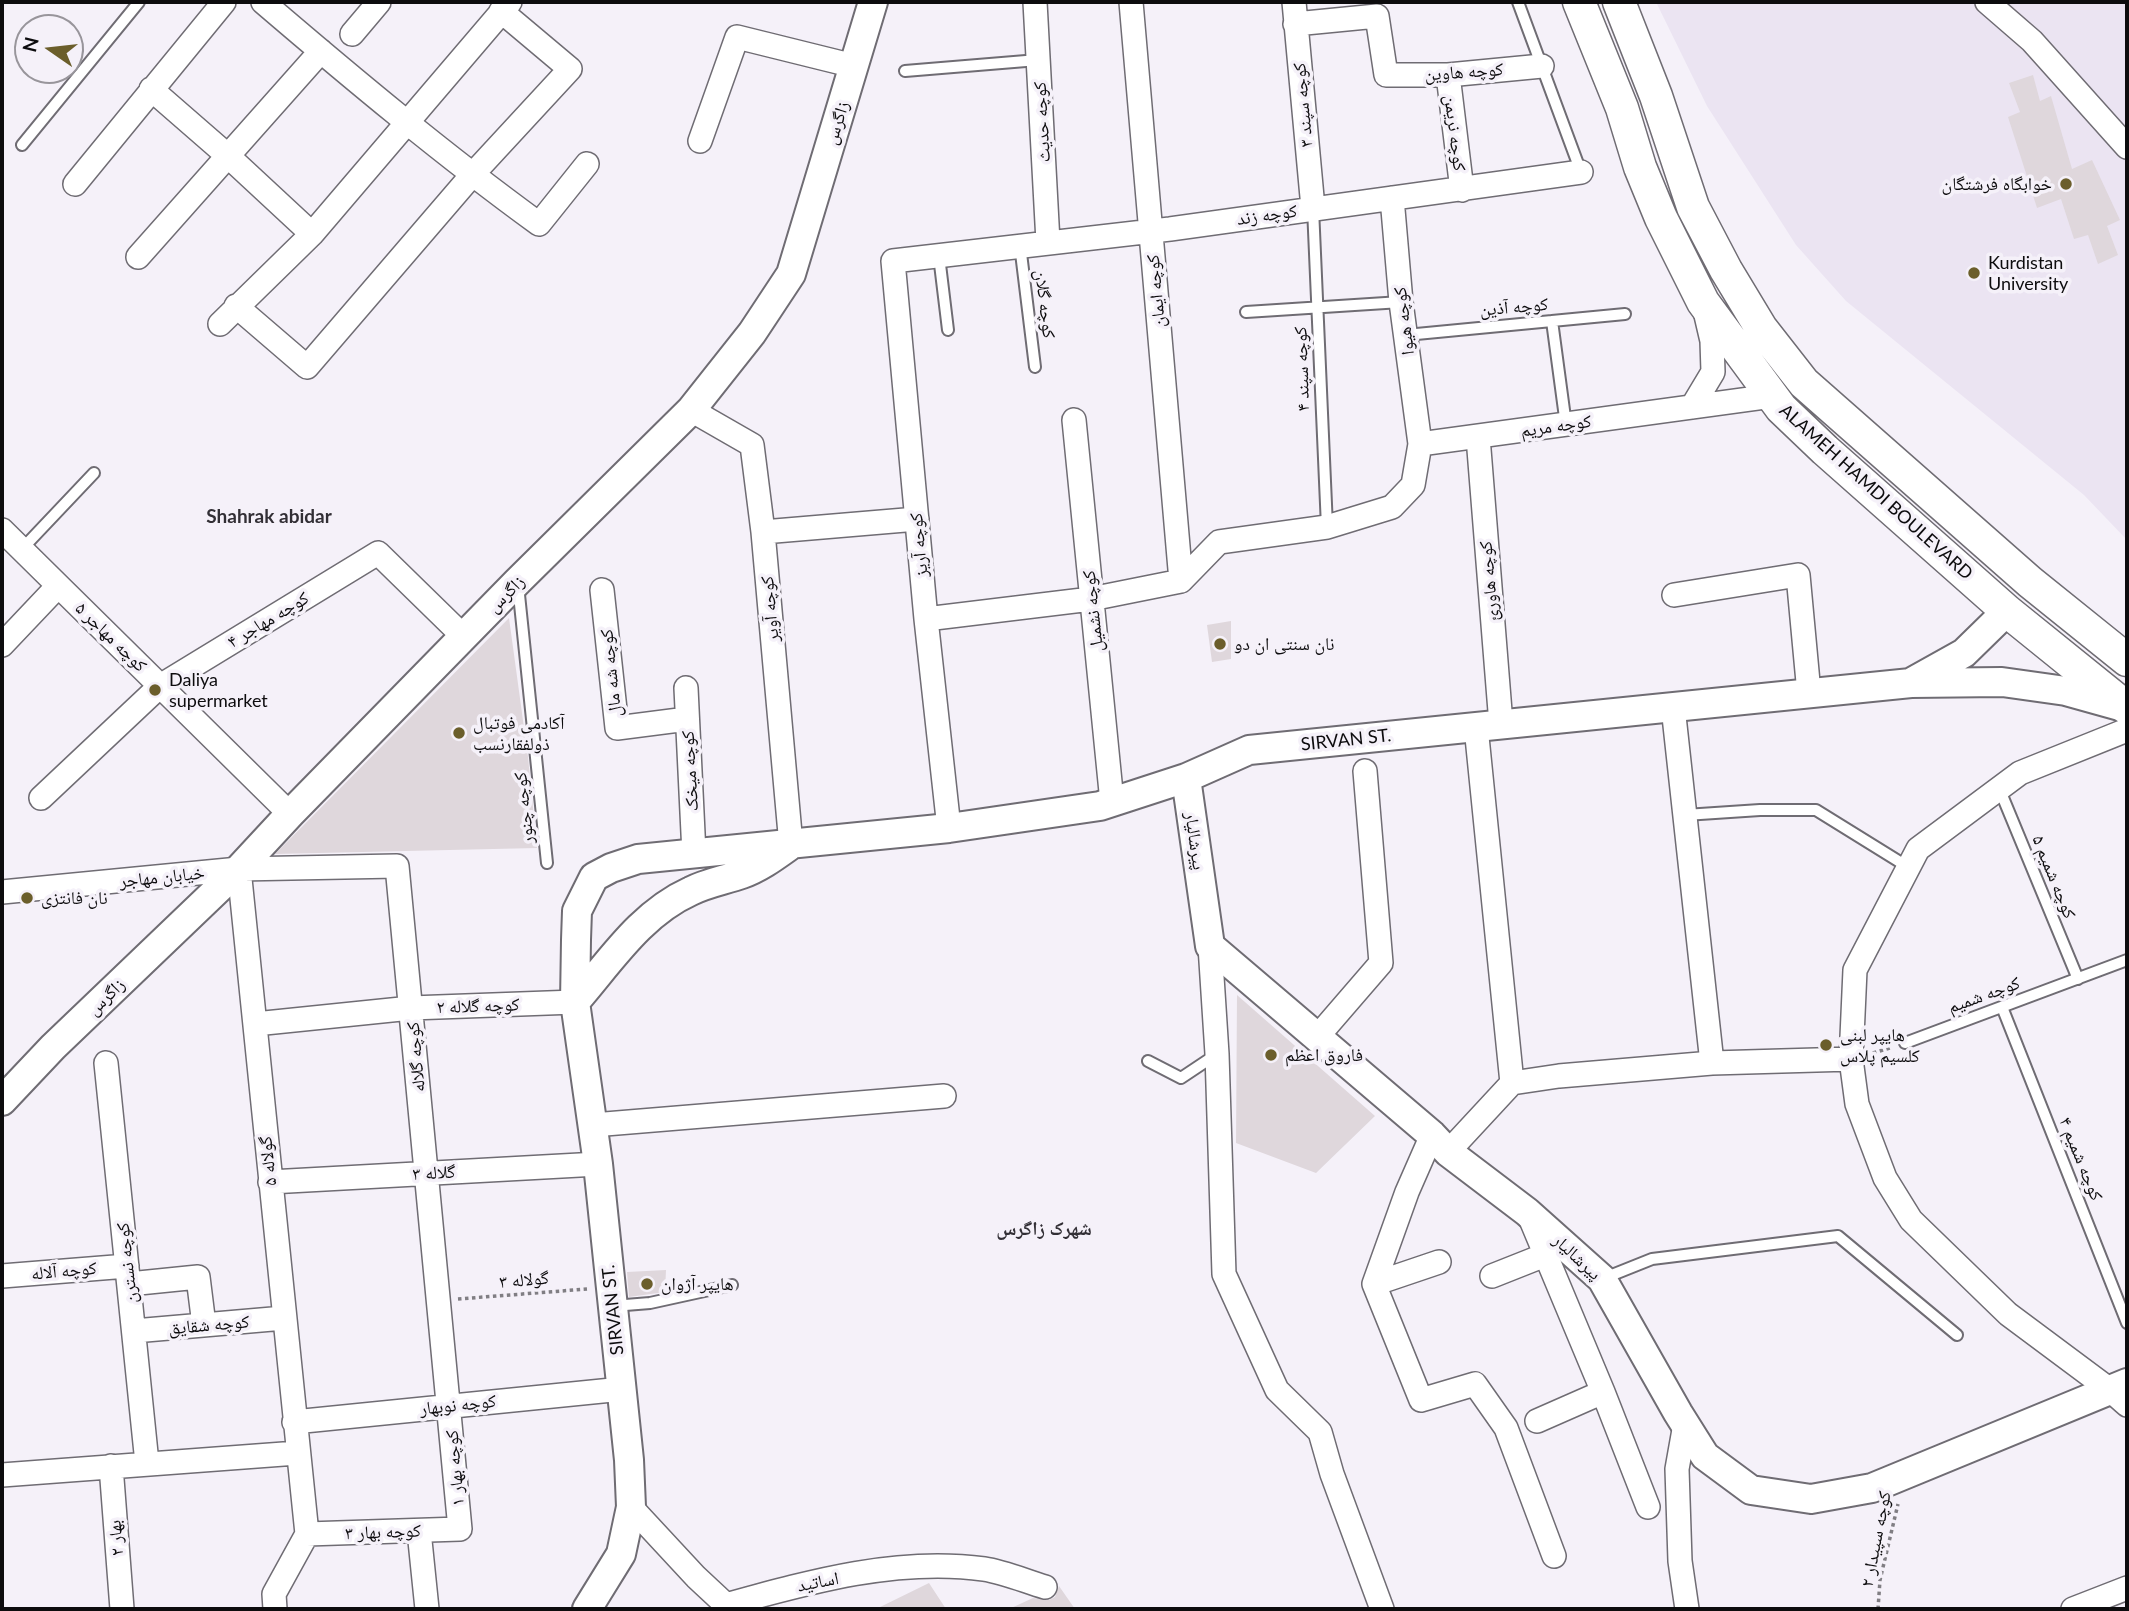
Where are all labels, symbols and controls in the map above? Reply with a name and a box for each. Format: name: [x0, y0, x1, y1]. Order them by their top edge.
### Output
north arrow: [14, 14, 84, 84]
text: N: [17, 34, 43, 54]
street label: کوچه هاوین: [1424, 58, 1504, 86]
street label: کوچه سپند ۳: [1289, 62, 1317, 148]
street label: کوچه حدیث: [1029, 81, 1055, 163]
street label: کوچه نریمن: [1440, 94, 1470, 172]
street label: زاگرس: [820, 99, 854, 147]
place label: خوابگاه فرشتگان: [1942, 173, 2052, 195]
marker: خوابگاه فرشتگان: [2058, 176, 2074, 192]
street label: کوچه زند: [1236, 200, 1298, 230]
place label: Kurdistan University: [1988, 252, 2068, 294]
street label: کوچه ایمان: [1142, 254, 1170, 328]
marker: Kurdistan University: [1966, 265, 1982, 281]
street label: کوچه گلان: [1030, 268, 1060, 340]
street label: کوچه هیوا: [1389, 286, 1419, 356]
street label: کوچه آذین: [1479, 293, 1549, 321]
street label: کوچه سپند ۴: [1290, 326, 1314, 412]
street label: ALAMEH HAMDI BOULEVARD: [1775, 400, 1977, 584]
street label: کوچه مریم: [1519, 410, 1593, 442]
district label: Shahrak abidar: [206, 506, 332, 528]
street label: کوچه آریز: [905, 512, 933, 578]
street label: کوچه هاورئ: [1475, 540, 1503, 622]
street label: کوچه نشمیل: [1078, 569, 1108, 653]
street label: زاگرس: [483, 571, 529, 617]
street label: کوچه آویر: [756, 575, 784, 643]
street label: کوچه مهاجر ۴: [223, 587, 313, 653]
street label: کوچه مهاجر ۵: [71, 598, 151, 676]
street label: کوچه شه مال: [596, 628, 626, 718]
place label: نان سنتی ان دو: [1234, 633, 1335, 655]
marker: نان سنتی ان دو: [1212, 636, 1228, 652]
place label: Daliya supermarket: [169, 669, 268, 712]
marker: Daliya supermarket: [147, 682, 163, 698]
place label: آکادمی فوتبال ذولفقارنسب: [473, 712, 565, 754]
marker: آکادمی فوتبال ذولفقارنسب: [451, 725, 467, 741]
street label: SIRVAN ST.: [1300, 725, 1392, 755]
street label: کوچه میخک: [677, 730, 703, 812]
street label: کوچه چنور: [509, 771, 539, 845]
street label: پیرشالیار: [1180, 811, 1210, 871]
street label: کوچه شمیم ۵: [2027, 832, 2081, 922]
street label: خیابان مهاجر: [118, 862, 206, 892]
place label: نان فانتزی: [41, 887, 108, 909]
marker: نان فانتزی: [19, 890, 35, 906]
street label: کوچه شمیم: [1945, 972, 2023, 1018]
street label: زاگرس: [83, 974, 129, 1020]
street label: کوچه گلاله ۲: [436, 994, 520, 1018]
street label: کوچه گلاله: [402, 1021, 430, 1093]
place label: هایپر لبنی کلسیم پلاس: [1840, 1024, 1920, 1066]
marker: هایپر لبنی کلسیم پلاس: [1818, 1037, 1834, 1053]
place label: فاروق اعظم: [1285, 1044, 1363, 1066]
marker: فاروق اعظم: [1263, 1047, 1279, 1063]
street label: کوچه شمیم ۴: [2054, 1114, 2108, 1204]
street label: گولاله ۵: [255, 1135, 281, 1187]
street label: گلاله ۳: [412, 1161, 456, 1185]
district label: شهرک زاگرس: [996, 1218, 1092, 1240]
street label: کوچه نسترن: [112, 1221, 142, 1305]
street label: پیرشالیار: [1548, 1229, 1606, 1285]
street label: کوچه آلاله: [30, 1257, 98, 1285]
street label: SIRVAN ST.: [598, 1264, 628, 1356]
street label: گولاله ۳: [498, 1267, 550, 1293]
place label: هایپر آژوان: [661, 1273, 734, 1295]
marker: هایپر آژوان: [639, 1276, 655, 1292]
street label: کوچه شقایق: [168, 1311, 250, 1339]
street label: کوچه نوبهار: [419, 1390, 497, 1420]
street label: کوچه بهار ۱: [441, 1429, 469, 1507]
street label: کوچه سپیدار ۲: [1856, 1489, 1896, 1589]
street label: بهار ۲: [104, 1519, 128, 1557]
street label: کوچه بهار ۳: [345, 1520, 421, 1544]
street label: اساتید: [795, 1567, 841, 1597]

